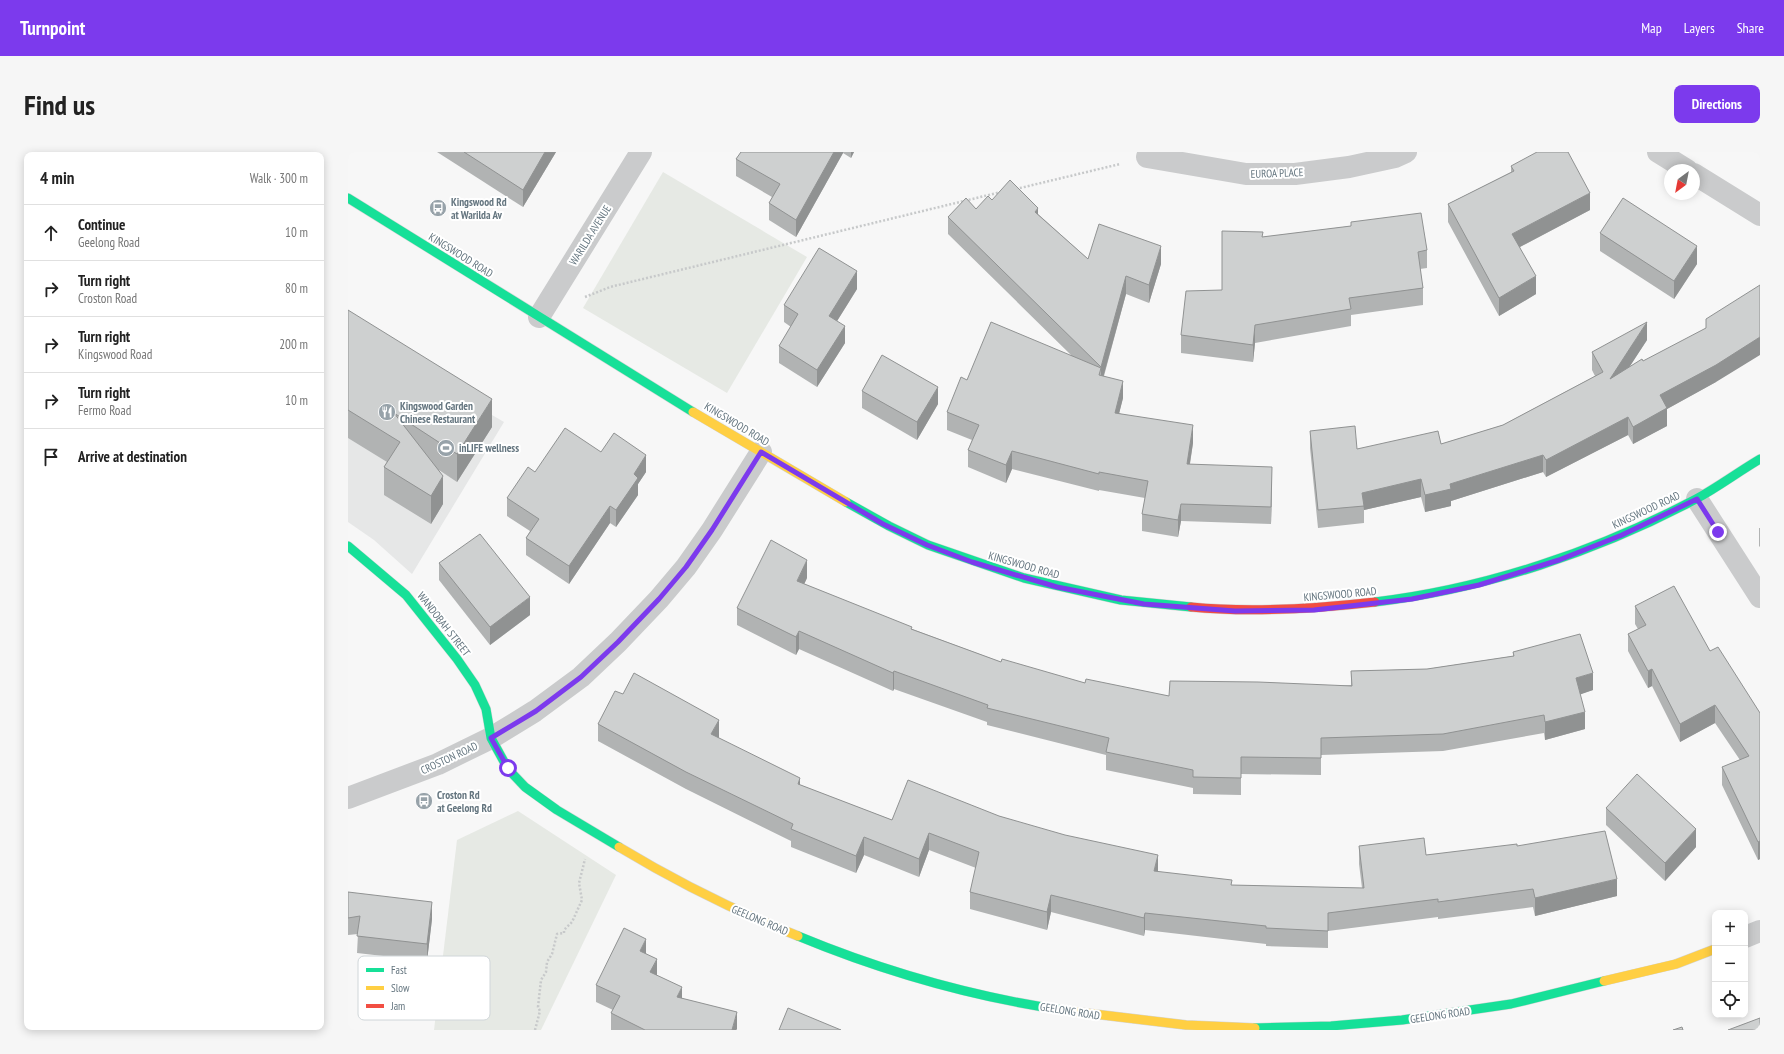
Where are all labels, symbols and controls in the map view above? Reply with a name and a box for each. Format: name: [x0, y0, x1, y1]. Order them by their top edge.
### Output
text: Turnpoint: [20, 16, 85, 40]
text: Map: [1641, 19, 1662, 37]
text: Layers: [1684, 19, 1715, 37]
text: Share: [1737, 19, 1764, 37]
button: Directions: [1674, 85, 1760, 123]
text: Find us: [24, 86, 95, 123]
north arrow: [1664, 164, 1700, 200]
street label: EUROA PLACE: [1250, 165, 1304, 181]
text: 4 min: [40, 167, 74, 189]
text: Walk · 300 m: [250, 170, 308, 187]
place label: Kingswood Rd at Warilda Av: [451, 195, 507, 222]
bus stop icon: Kingswood Rd at Warilda Av: [428, 198, 448, 218]
street label: WARILDA AVENUE: [566, 202, 614, 268]
text: Continue: [78, 215, 125, 234]
icon: ahead: [40, 222, 62, 244]
text: 10 m: [285, 224, 308, 241]
street label: KINGSWOOD ROAD: [426, 230, 496, 280]
text: Geelong Road: [78, 234, 140, 251]
text: Turn right: [78, 271, 130, 290]
icon: right: [40, 278, 62, 300]
text: 80 m: [285, 280, 308, 297]
text: Croston Road: [78, 290, 137, 307]
text: Turn right: [78, 327, 130, 346]
icon: right: [40, 334, 62, 356]
text: 200 m: [279, 336, 308, 353]
text: Kingswood Road: [78, 346, 152, 363]
text: Turn right: [78, 383, 130, 402]
icon: right: [40, 390, 62, 412]
text: 10 m: [285, 392, 308, 409]
place label: Kingswood Garden Chinese Restaurant: [400, 399, 476, 426]
street label: KINGSWOOD ROAD: [702, 399, 772, 449]
text: Fermo Road: [78, 402, 131, 419]
restaurant icon: Kingswood Garden Chinese Restaurant: [377, 402, 397, 422]
sports icon: inLIFE wellness: [436, 438, 456, 458]
place label: inLIFE wellness: [459, 441, 519, 455]
icon: arrive: [40, 446, 62, 468]
text: Arrive at destination: [78, 447, 187, 466]
street label: KINGSWOOD ROAD: [1610, 488, 1682, 532]
route end: [1709, 523, 1727, 541]
street label: KINGSWOOD ROAD: [987, 548, 1061, 582]
street label: KINGSWOOD ROAD: [1303, 584, 1377, 604]
street label: WANDOBAH STREET: [414, 589, 474, 659]
street label: CROSTON ROAD: [418, 739, 480, 777]
route start: [499, 759, 517, 777]
place label: Croston Rd at Geelong Rd: [437, 788, 492, 815]
bus stop icon: Croston Rd at Geelong Rd: [414, 791, 434, 811]
street label: GEELONG ROAD: [730, 902, 791, 938]
map controls: [1712, 910, 1748, 1018]
button: +: [1712, 910, 1748, 946]
button: −: [1712, 946, 1748, 982]
legend: [358, 956, 490, 1020]
text: Fast: [391, 963, 407, 977]
text: Slow: [391, 981, 410, 995]
button: locate: [1712, 982, 1748, 1018]
text: Jam: [390, 999, 405, 1013]
street label: GEELONG ROAD: [1039, 999, 1101, 1023]
street label: GEELONG ROAD: [1409, 1004, 1471, 1026]

